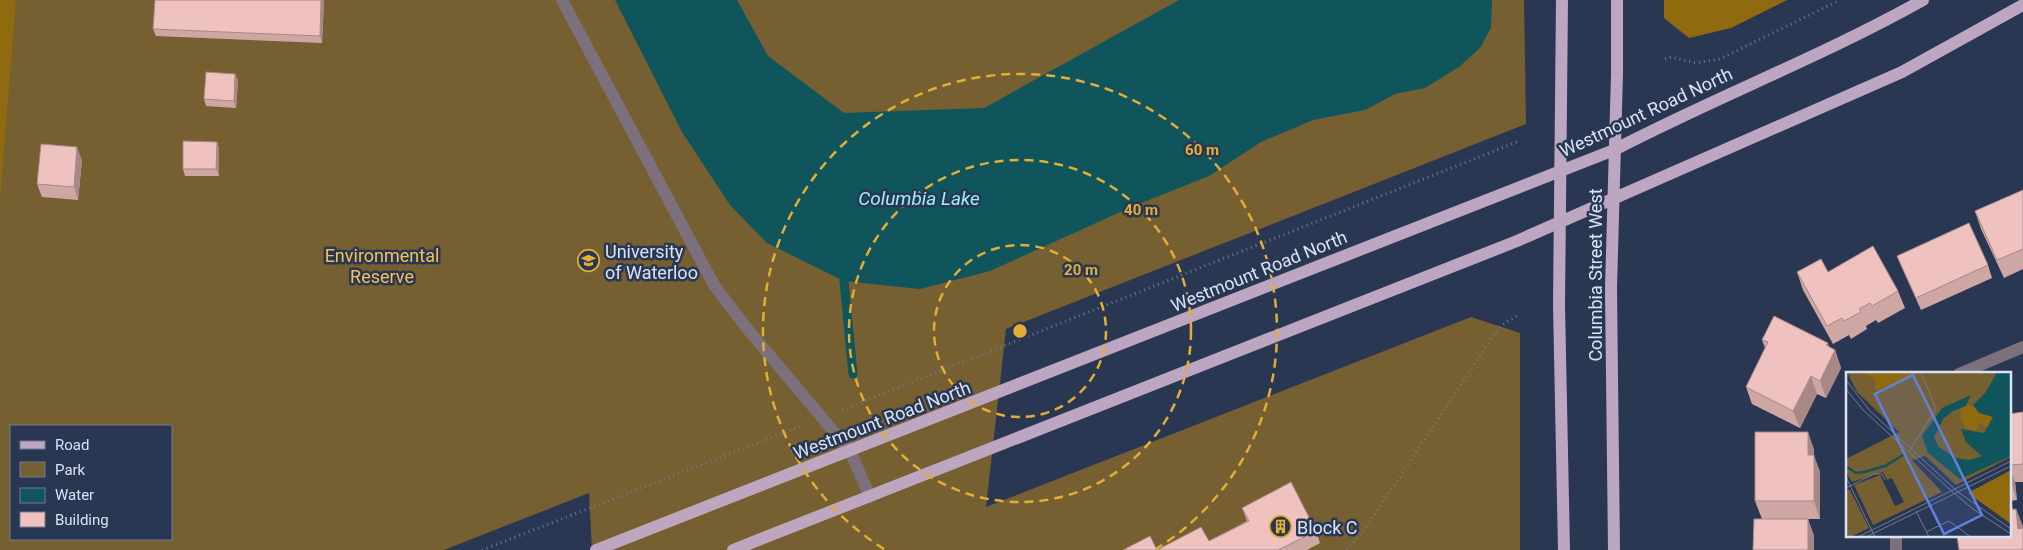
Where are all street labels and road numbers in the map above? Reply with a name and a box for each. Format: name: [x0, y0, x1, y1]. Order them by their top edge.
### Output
street label: Westmount Road North: [1556, 63, 1736, 161]
street label: Columbia Street West: [1585, 188, 1606, 362]
street label: Westmount Road North: [1168, 226, 1350, 316]
street label: Westmount Road North: [791, 377, 973, 463]

